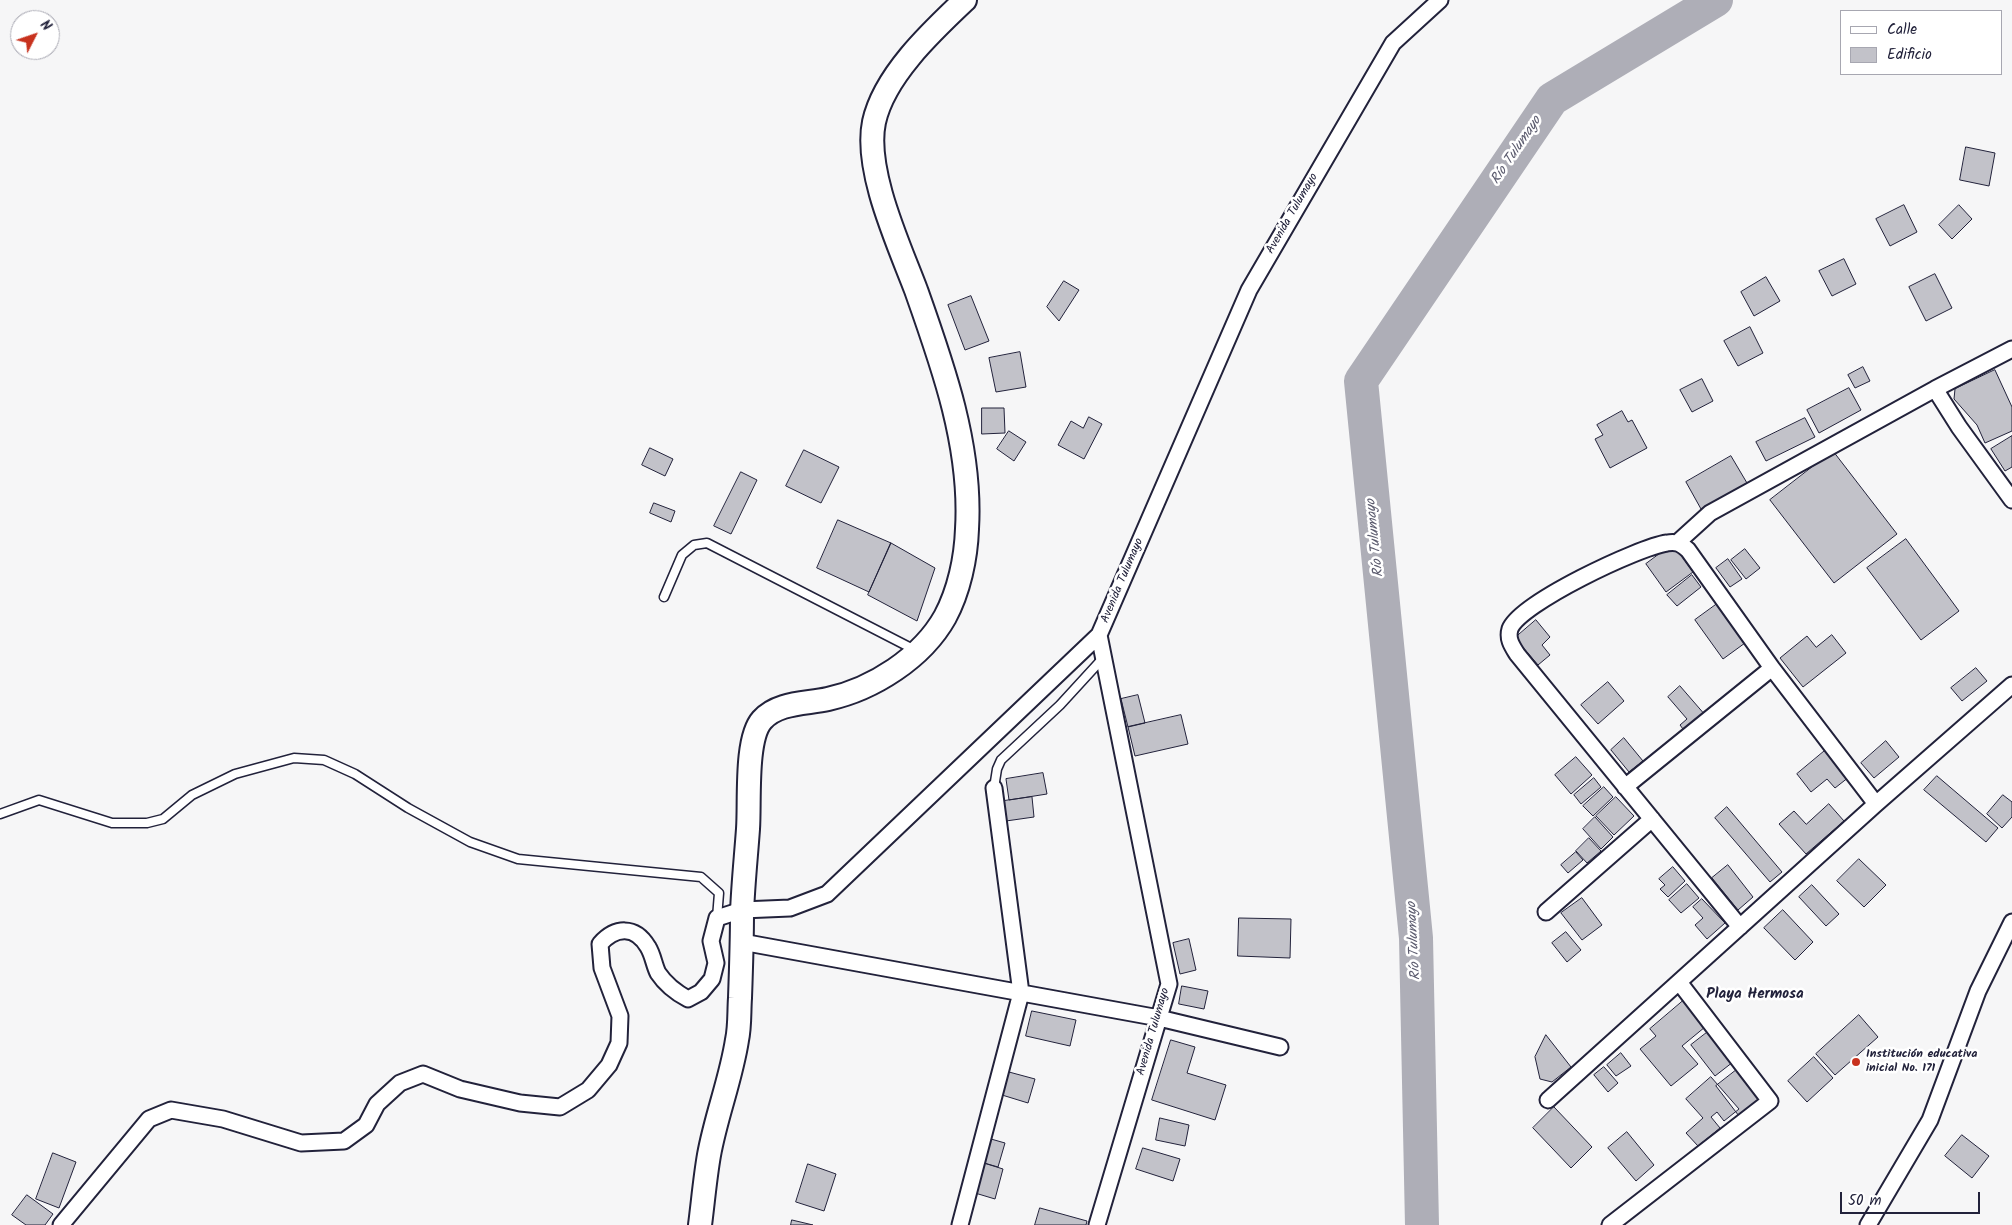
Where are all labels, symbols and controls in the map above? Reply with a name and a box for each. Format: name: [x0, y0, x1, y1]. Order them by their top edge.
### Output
north arrow: [10, 10, 60, 60]
legend: [1840, 10, 2002, 75]
text: N: [34, 15, 57, 36]
text: Calle: [1887, 18, 1917, 42]
text: Edificio: [1887, 43, 1932, 67]
water label: Río Tulumayo: [1488, 114, 1546, 188]
street label: Avenida Tulumayo: [1264, 171, 1322, 257]
water label: Río Tulumayo: [1364, 498, 1388, 578]
street label: Avenida Tulumayo: [1099, 536, 1147, 626]
water label: Río Tulumayo: [1405, 901, 1425, 981]
street label: Avenida Tulumayo: [1135, 986, 1173, 1078]
district label: Playa Hermosa: [1706, 986, 1804, 1004]
place label: Institución educativa inicial No. 171: [1866, 1048, 1977, 1076]
marker: Institución educativa inicial No. 171: [1850, 1056, 1862, 1068]
scale bar: [1842, 1182, 1982, 1214]
text: 50 m: [1848, 1189, 1882, 1213]

